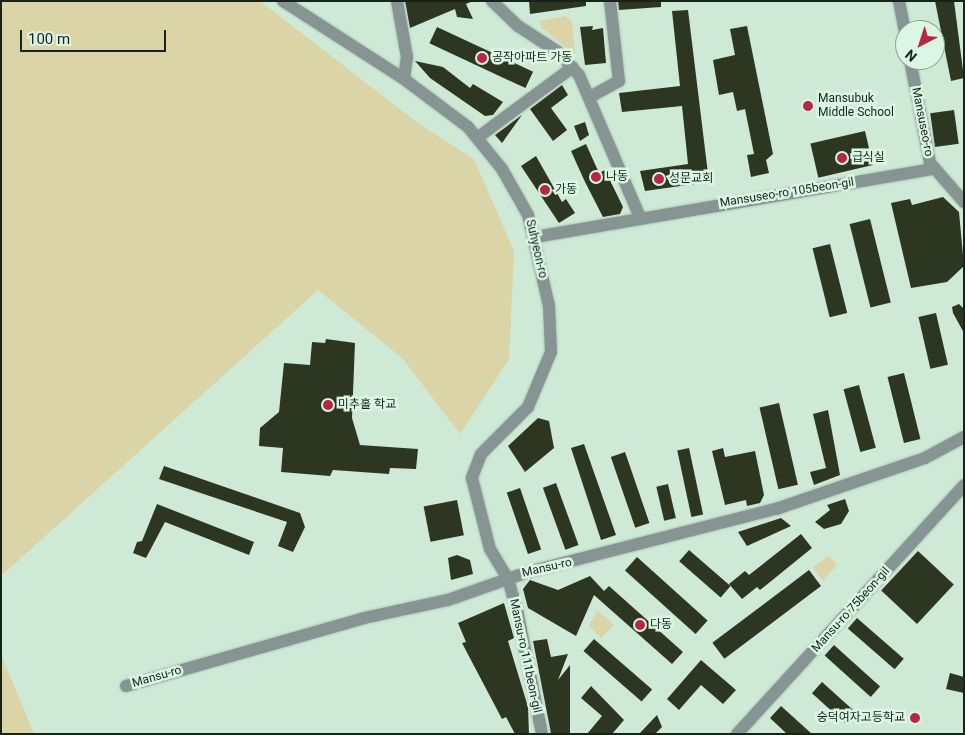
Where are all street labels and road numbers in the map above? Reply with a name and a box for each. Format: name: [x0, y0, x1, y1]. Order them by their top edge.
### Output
street label: Mansuseo-ro: [908, 86, 936, 158]
street label: Mansuseo-ro 105beon-gil: [719, 175, 855, 211]
street label: Suhyeon-ro: [522, 218, 550, 280]
street label: Mansu-ro: [521, 555, 573, 581]
street label: Mansu-ro 75beon-gil: [809, 565, 893, 655]
street label: Mansu-ro 111beon-gil: [506, 598, 544, 714]
street label: Mansu-ro: [131, 663, 183, 691]

